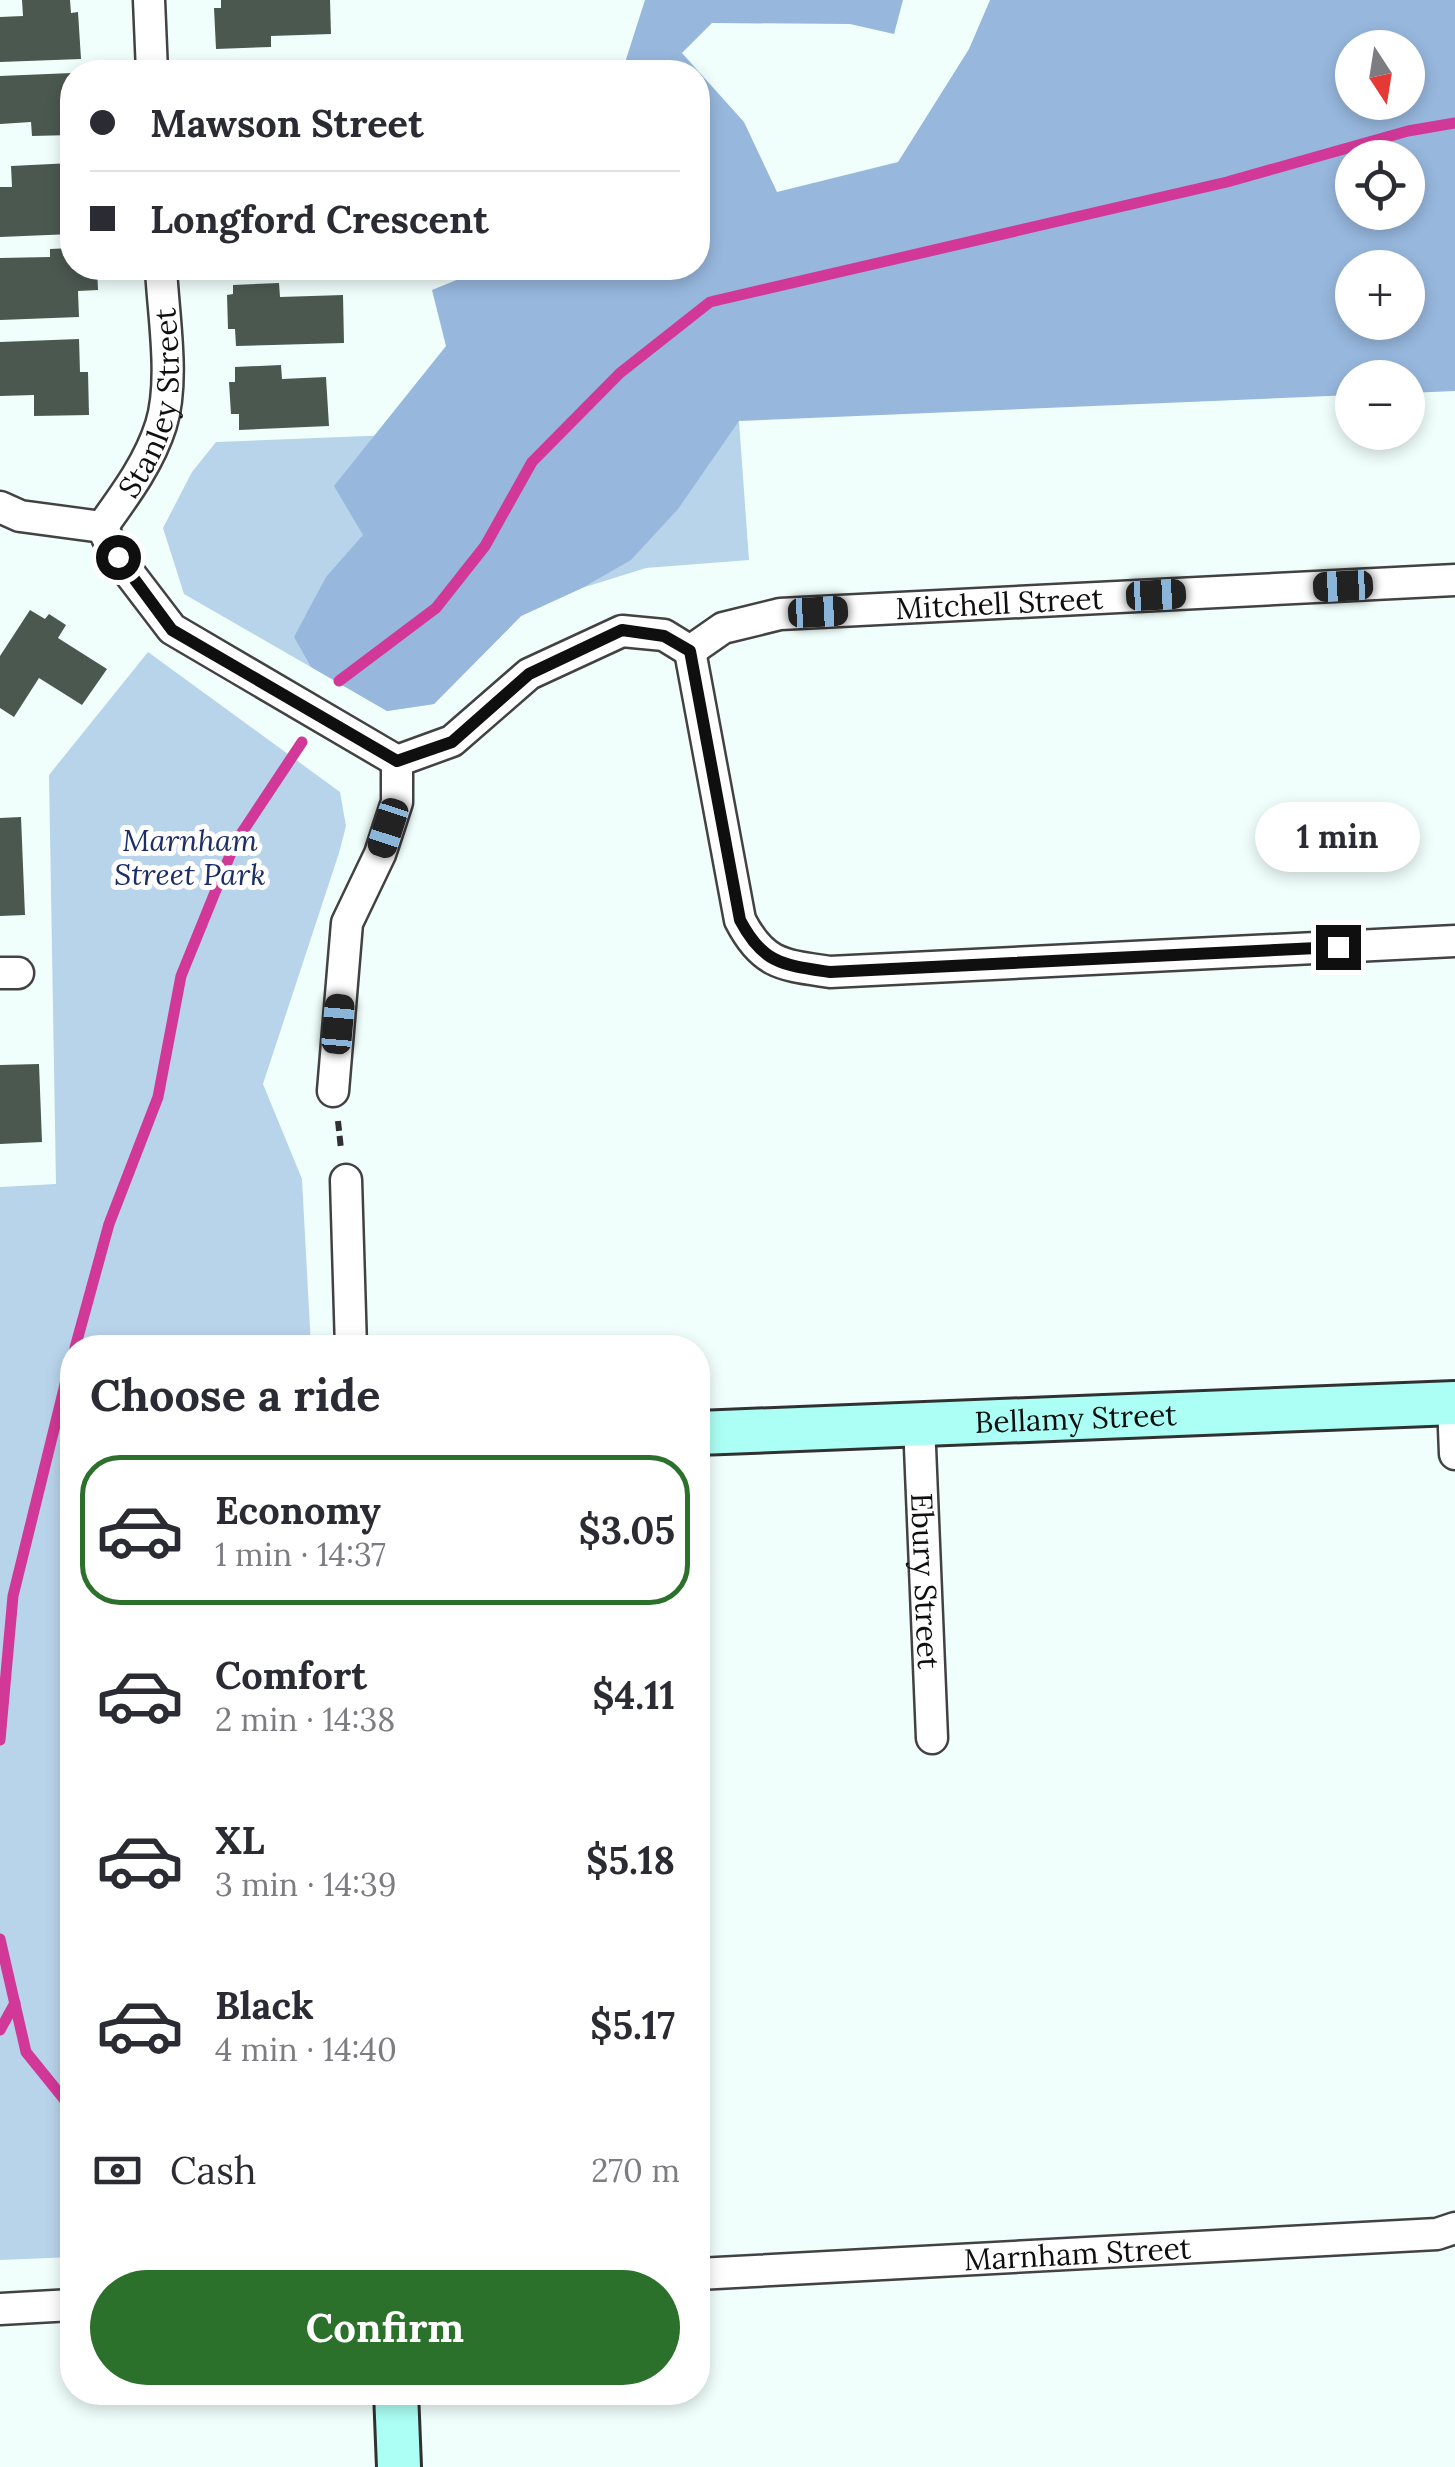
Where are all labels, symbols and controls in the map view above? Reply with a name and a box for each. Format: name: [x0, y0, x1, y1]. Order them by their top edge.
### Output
north arrow: [1335, 30, 1425, 120]
map controls: [1335, 30, 1425, 450]
text: Mawson Street: [150, 99, 424, 147]
button: locate: [1335, 140, 1425, 230]
text: Longford Crescent: [150, 195, 489, 243]
button: +: [1335, 250, 1425, 340]
street label: Stanley Street: [109, 306, 187, 505]
button: −: [1335, 360, 1425, 450]
route start: [96, 535, 141, 580]
car: [1312, 569, 1374, 603]
car: [1125, 578, 1187, 612]
street label: Mitchell Street: [895, 579, 1104, 627]
car: [787, 595, 849, 629]
car: [364, 795, 412, 861]
callout: 1 min: [1256, 802, 1420, 872]
text: 1 min: [1297, 816, 1378, 857]
park label: Marnham Street Park: [114, 821, 266, 893]
route end: [1316, 925, 1361, 970]
car: [320, 993, 356, 1055]
text: Choose a ride: [90, 1366, 380, 1423]
street label: Bellamy Street: [974, 1395, 1178, 1441]
icon: car: [95, 1485, 185, 1575]
text: Economy: [215, 1486, 381, 1534]
street label: Ebury Street: [903, 1492, 948, 1670]
text: $3.05: [578, 1506, 675, 1554]
text: 1 min · 14:37: [215, 1534, 386, 1575]
icon: car: [95, 1650, 185, 1740]
text: Comfort: [215, 1651, 367, 1699]
text: $4.11: [592, 1671, 675, 1719]
text: 2 min · 14:38: [215, 1699, 395, 1740]
icon: car: [95, 1815, 185, 1905]
text: XL: [215, 1816, 265, 1864]
text: $5.18: [586, 1836, 675, 1884]
text: 3 min · 14:39: [215, 1864, 396, 1905]
icon: car: [95, 1980, 185, 2070]
text: Black: [215, 1981, 314, 2029]
text: $5.17: [590, 2001, 675, 2049]
text: 4 min · 14:40: [215, 2029, 397, 2070]
icon: cash: [90, 2143, 145, 2198]
text: Cash: [170, 2146, 257, 2194]
text: 270 m: [591, 2150, 680, 2191]
street label: Marnham Street: [963, 2228, 1192, 2279]
button: Confirm: [90, 2270, 680, 2385]

